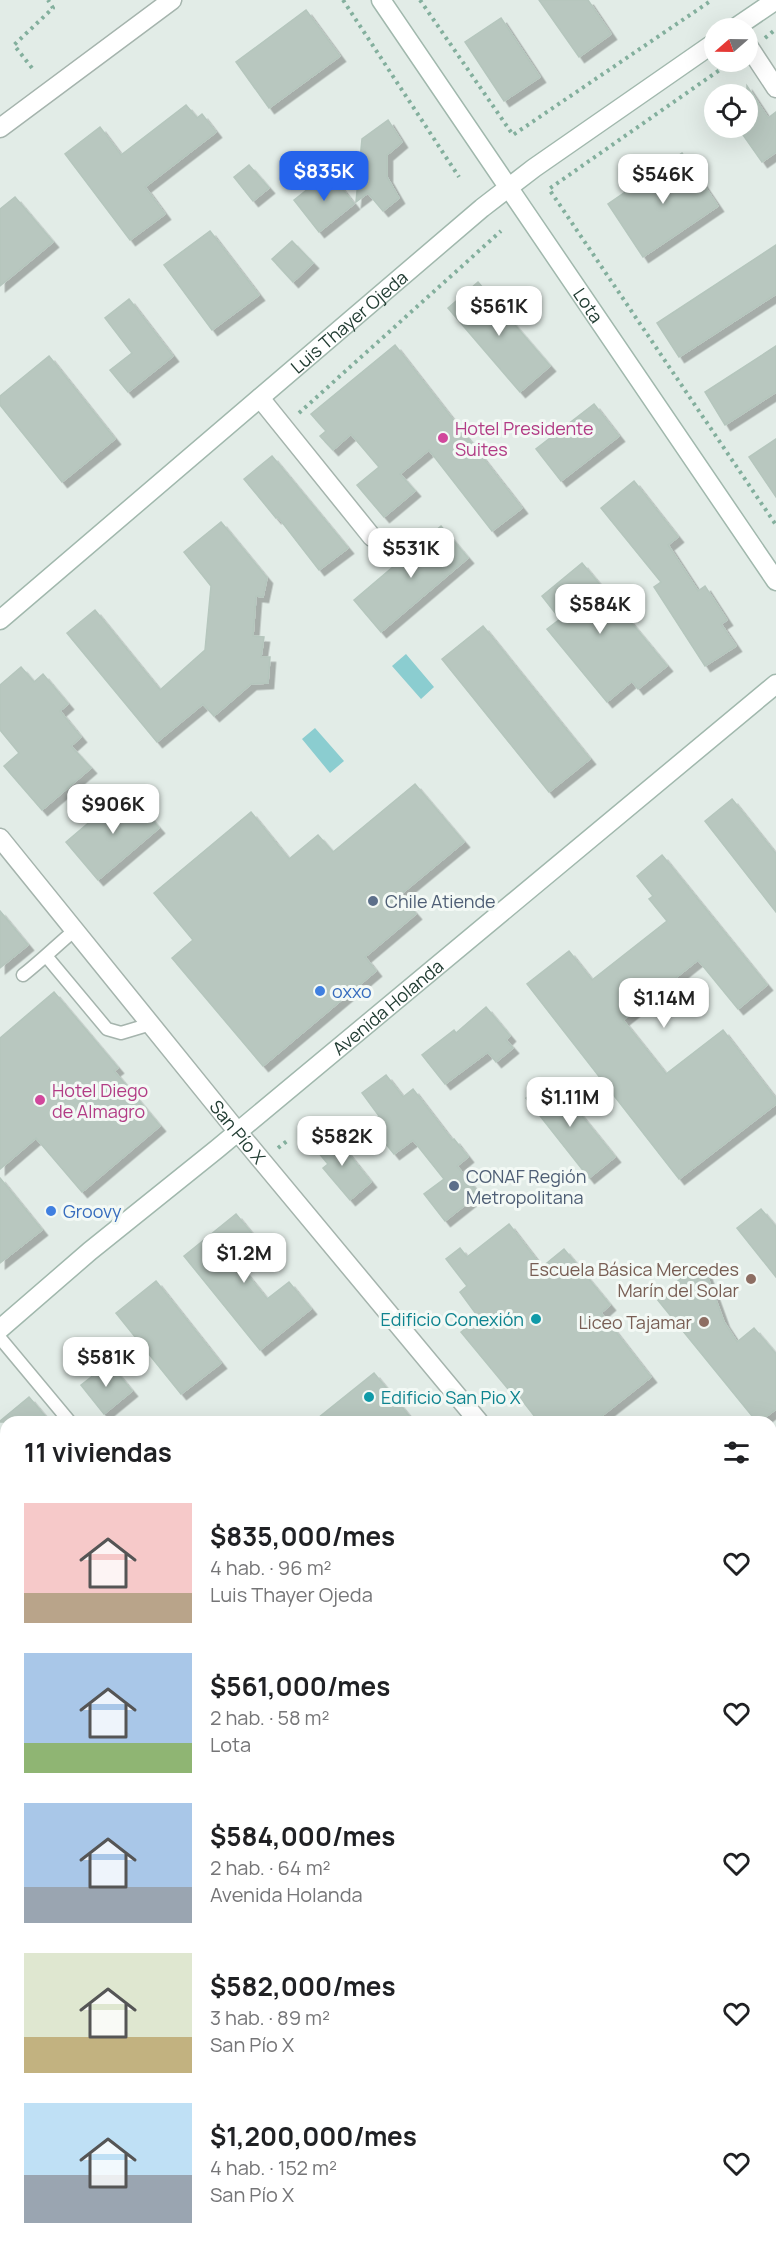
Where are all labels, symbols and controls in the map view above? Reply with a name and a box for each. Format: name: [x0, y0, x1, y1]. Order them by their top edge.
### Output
north arrow: [704, 18, 758, 72]
map controls: [704, 18, 758, 138]
button: locate: [704, 84, 758, 138]
pin: $835K: [282, 151, 366, 202]
pin: $546K: [621, 154, 705, 205]
text: $835K: [293, 157, 355, 184]
text: $546K: [632, 160, 694, 187]
street label: Luis Thayer Ojeda: [285, 265, 412, 379]
street label: Lota: [568, 283, 609, 327]
pin: $561K: [457, 286, 541, 337]
text: $561K: [470, 292, 528, 319]
place label: Hotel Presidente Suites: [455, 416, 593, 461]
marker: Hotel Presidente Suites: [436, 431, 450, 445]
pin: $531K: [369, 528, 453, 579]
text: $531K: [382, 534, 440, 561]
pin: $584K: [558, 584, 642, 635]
text: $584K: [569, 590, 631, 617]
pin: $906K: [71, 784, 155, 835]
text: $906K: [81, 790, 145, 817]
place label: Chile Atiende: [385, 889, 496, 913]
marker: Chile Atiende: [366, 894, 380, 908]
street label: Avenida Holanda: [327, 954, 448, 1060]
pin: $1.14M: [615, 978, 713, 1029]
place label: oxxo: [332, 979, 372, 1003]
marker: oxxo: [313, 984, 327, 998]
text: $1.14M: [633, 984, 695, 1011]
pin: $1.11M: [521, 1077, 619, 1128]
place label: Hotel Diego de Almagro: [52, 1078, 148, 1123]
text: $1.11M: [541, 1083, 599, 1110]
marker: Hotel Diego de Almagro: [33, 1093, 47, 1107]
street label: San Pío X: [205, 1095, 271, 1169]
pin: $582K: [300, 1116, 384, 1167]
text: $582K: [311, 1122, 373, 1149]
place label: CONAF Región Metropolitana: [466, 1164, 586, 1209]
marker: CONAF Región Metropolitana: [447, 1179, 461, 1193]
place label: Groovy: [63, 1199, 122, 1223]
marker: Groovy: [44, 1204, 58, 1218]
pin: $1.2M: [202, 1233, 286, 1284]
text: $1.2M: [216, 1239, 272, 1266]
place label: Escuela Básica Mercedes Marín del Solar: [529, 1257, 740, 1302]
marker: Escuela Básica Mercedes Marín del Solar: [744, 1272, 758, 1286]
place label: Edificio Conexión: [381, 1307, 524, 1331]
place label: Liceo Tajamar: [578, 1310, 693, 1334]
marker: Edificio Conexión: [529, 1312, 543, 1326]
marker: Liceo Tajamar: [697, 1315, 711, 1329]
pin: $581K: [64, 1337, 148, 1388]
text: $581K: [77, 1343, 135, 1370]
place label: Edificio San Pio X: [381, 1385, 521, 1409]
marker: Edificio San Pio X: [362, 1390, 376, 1404]
text: 11 viviendas: [24, 1434, 172, 1470]
icon: filters: [720, 1436, 753, 1469]
text: $835,000/mes: [210, 1518, 395, 1554]
icon: home: [72, 1527, 144, 1599]
icon: heart: [720, 1547, 753, 1580]
text: 4 hab. · 96 m²: [210, 1554, 332, 1581]
text: Luis Thayer Ojeda: [210, 1581, 373, 1608]
text: $561,000/mes: [210, 1668, 390, 1704]
icon: home: [72, 1677, 144, 1749]
icon: heart: [720, 1697, 753, 1730]
text: 2 hab. · 58 m²: [210, 1704, 330, 1731]
text: Lota: [210, 1731, 251, 1758]
text: $584,000/mes: [210, 1818, 395, 1854]
icon: home: [72, 1827, 144, 1899]
icon: heart: [720, 1847, 753, 1880]
text: 2 hab. · 64 m²: [210, 1854, 331, 1881]
text: Avenida Holanda: [210, 1881, 363, 1908]
text: $582,000/mes: [210, 1968, 396, 2004]
icon: home: [72, 1977, 144, 2049]
icon: heart: [720, 1997, 753, 2030]
text: 3 hab. · 89 m²: [210, 2004, 330, 2031]
text: San Pío X: [210, 2031, 294, 2058]
text: $1,200,000/mes: [210, 2118, 417, 2154]
icon: home: [72, 2127, 144, 2199]
icon: heart: [720, 2147, 753, 2180]
text: 4 hab. · 152 m²: [210, 2154, 337, 2181]
text: San Pío X: [210, 2181, 294, 2208]

